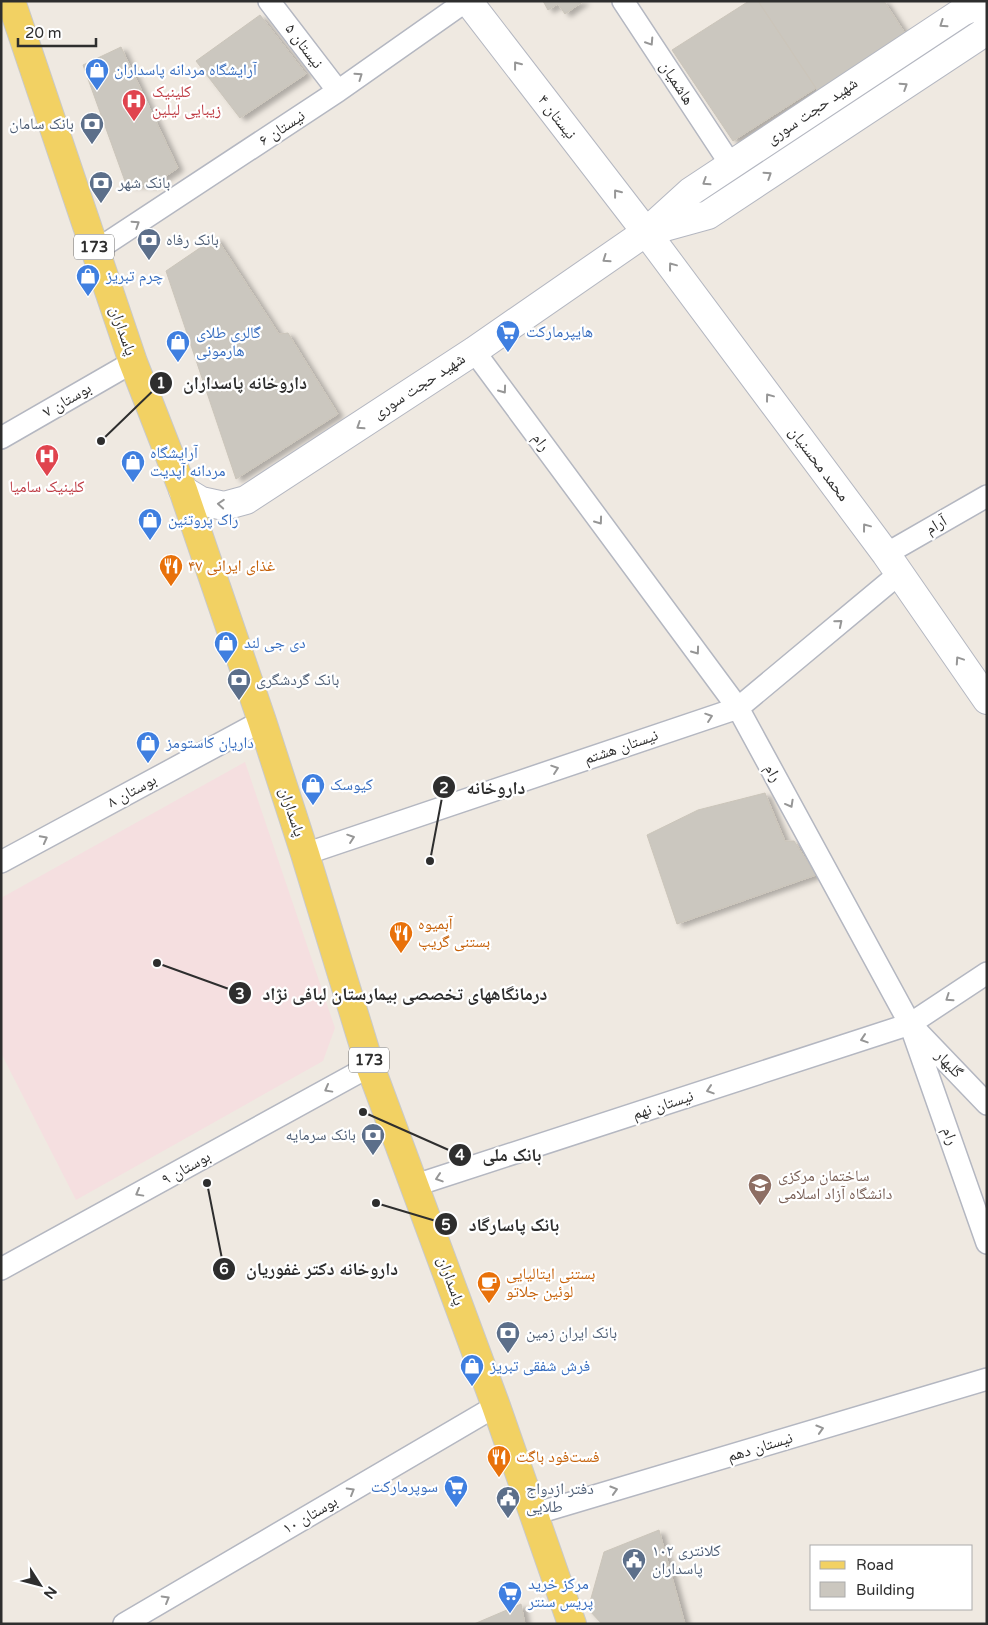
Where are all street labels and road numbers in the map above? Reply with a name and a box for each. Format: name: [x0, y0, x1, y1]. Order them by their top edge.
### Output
street label: نیستان ۵: [281, 19, 327, 73]
street label: هاشمیان: [655, 57, 699, 109]
street label: شهید حجت سوری: [762, 73, 862, 149]
street label: نیستان ۴: [533, 91, 581, 143]
street label: نیستان ۶: [255, 106, 309, 150]
road number: 173: [74, 234, 114, 260]
street label: پاسداران: [105, 304, 141, 359]
street label: شهید حجت سوری: [369, 349, 469, 423]
street label: بوستان ۷: [39, 378, 95, 422]
street label: محمد محسنیان: [784, 423, 854, 505]
street label: رام: [528, 429, 554, 455]
street label: آرام: [922, 510, 951, 539]
street label: نیستان هشتم: [581, 725, 661, 769]
street label: رام: [760, 760, 786, 786]
street label: بوستان ۸: [104, 770, 160, 812]
street label: پاسداران: [275, 785, 309, 840]
street label: گلبهار: [930, 1045, 967, 1083]
road number: 173: [349, 1048, 389, 1072]
street label: نیستان نهم: [630, 1086, 696, 1124]
street label: رام: [938, 1124, 962, 1148]
street label: بوستان ۹: [158, 1146, 214, 1190]
street label: پاسداران: [433, 1254, 469, 1309]
street label: نیستان دهم: [725, 1428, 795, 1466]
street label: بوستان ۱۰: [279, 1491, 341, 1539]

